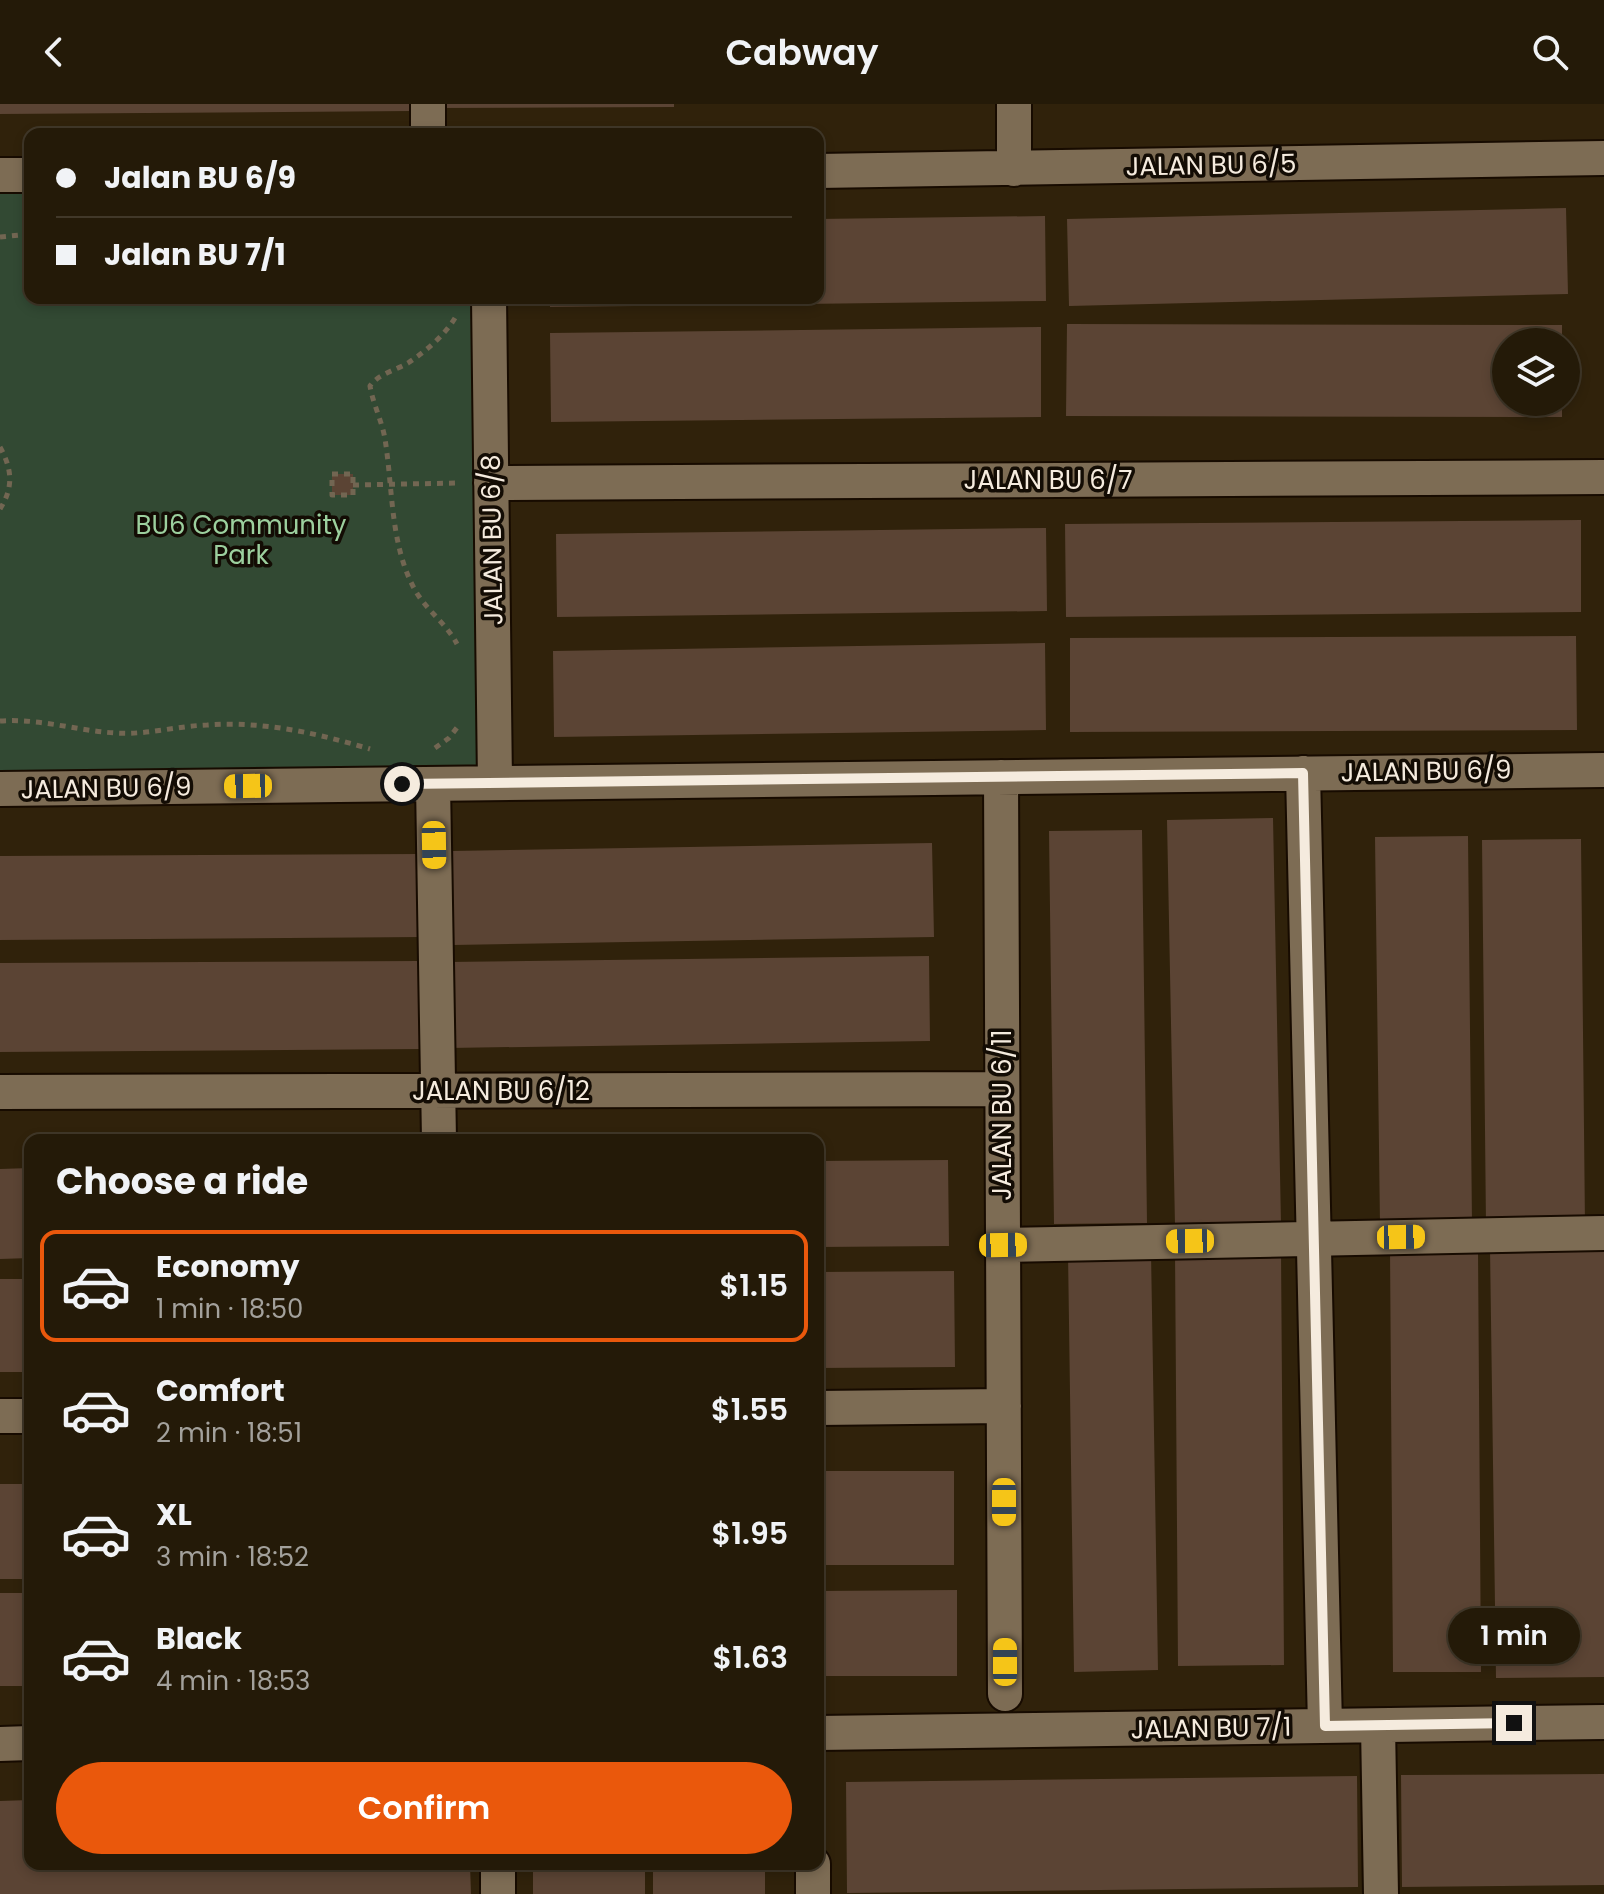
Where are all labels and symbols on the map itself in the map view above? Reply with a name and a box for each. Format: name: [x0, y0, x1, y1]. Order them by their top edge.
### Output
street label: JALAN BU 6/5: [1125, 146, 1297, 184]
street label: JALAN BU 6/8: [473, 454, 511, 626]
street label: JALAN BU 6/7: [964, 462, 1132, 498]
park label: BU6 Community Park: [136, 507, 347, 573]
street label: JALAN BU 6/9: [1340, 752, 1512, 790]
route start: [384, 766, 420, 802]
street label: JALAN BU 6/9: [20, 769, 192, 807]
car: [224, 774, 272, 798]
car: [422, 821, 446, 869]
street label: JALAN BU 6/11: [984, 1029, 1020, 1201]
street label: JALAN BU 6/12: [412, 1073, 590, 1109]
car: [1377, 1225, 1425, 1249]
car: [1166, 1229, 1214, 1253]
car: [979, 1233, 1027, 1257]
car: [992, 1478, 1016, 1526]
callout: 1 min: [1448, 1607, 1580, 1663]
car: [993, 1638, 1017, 1686]
route end: [1496, 1705, 1532, 1741]
street label: JALAN BU 7/1: [1130, 1709, 1292, 1747]

